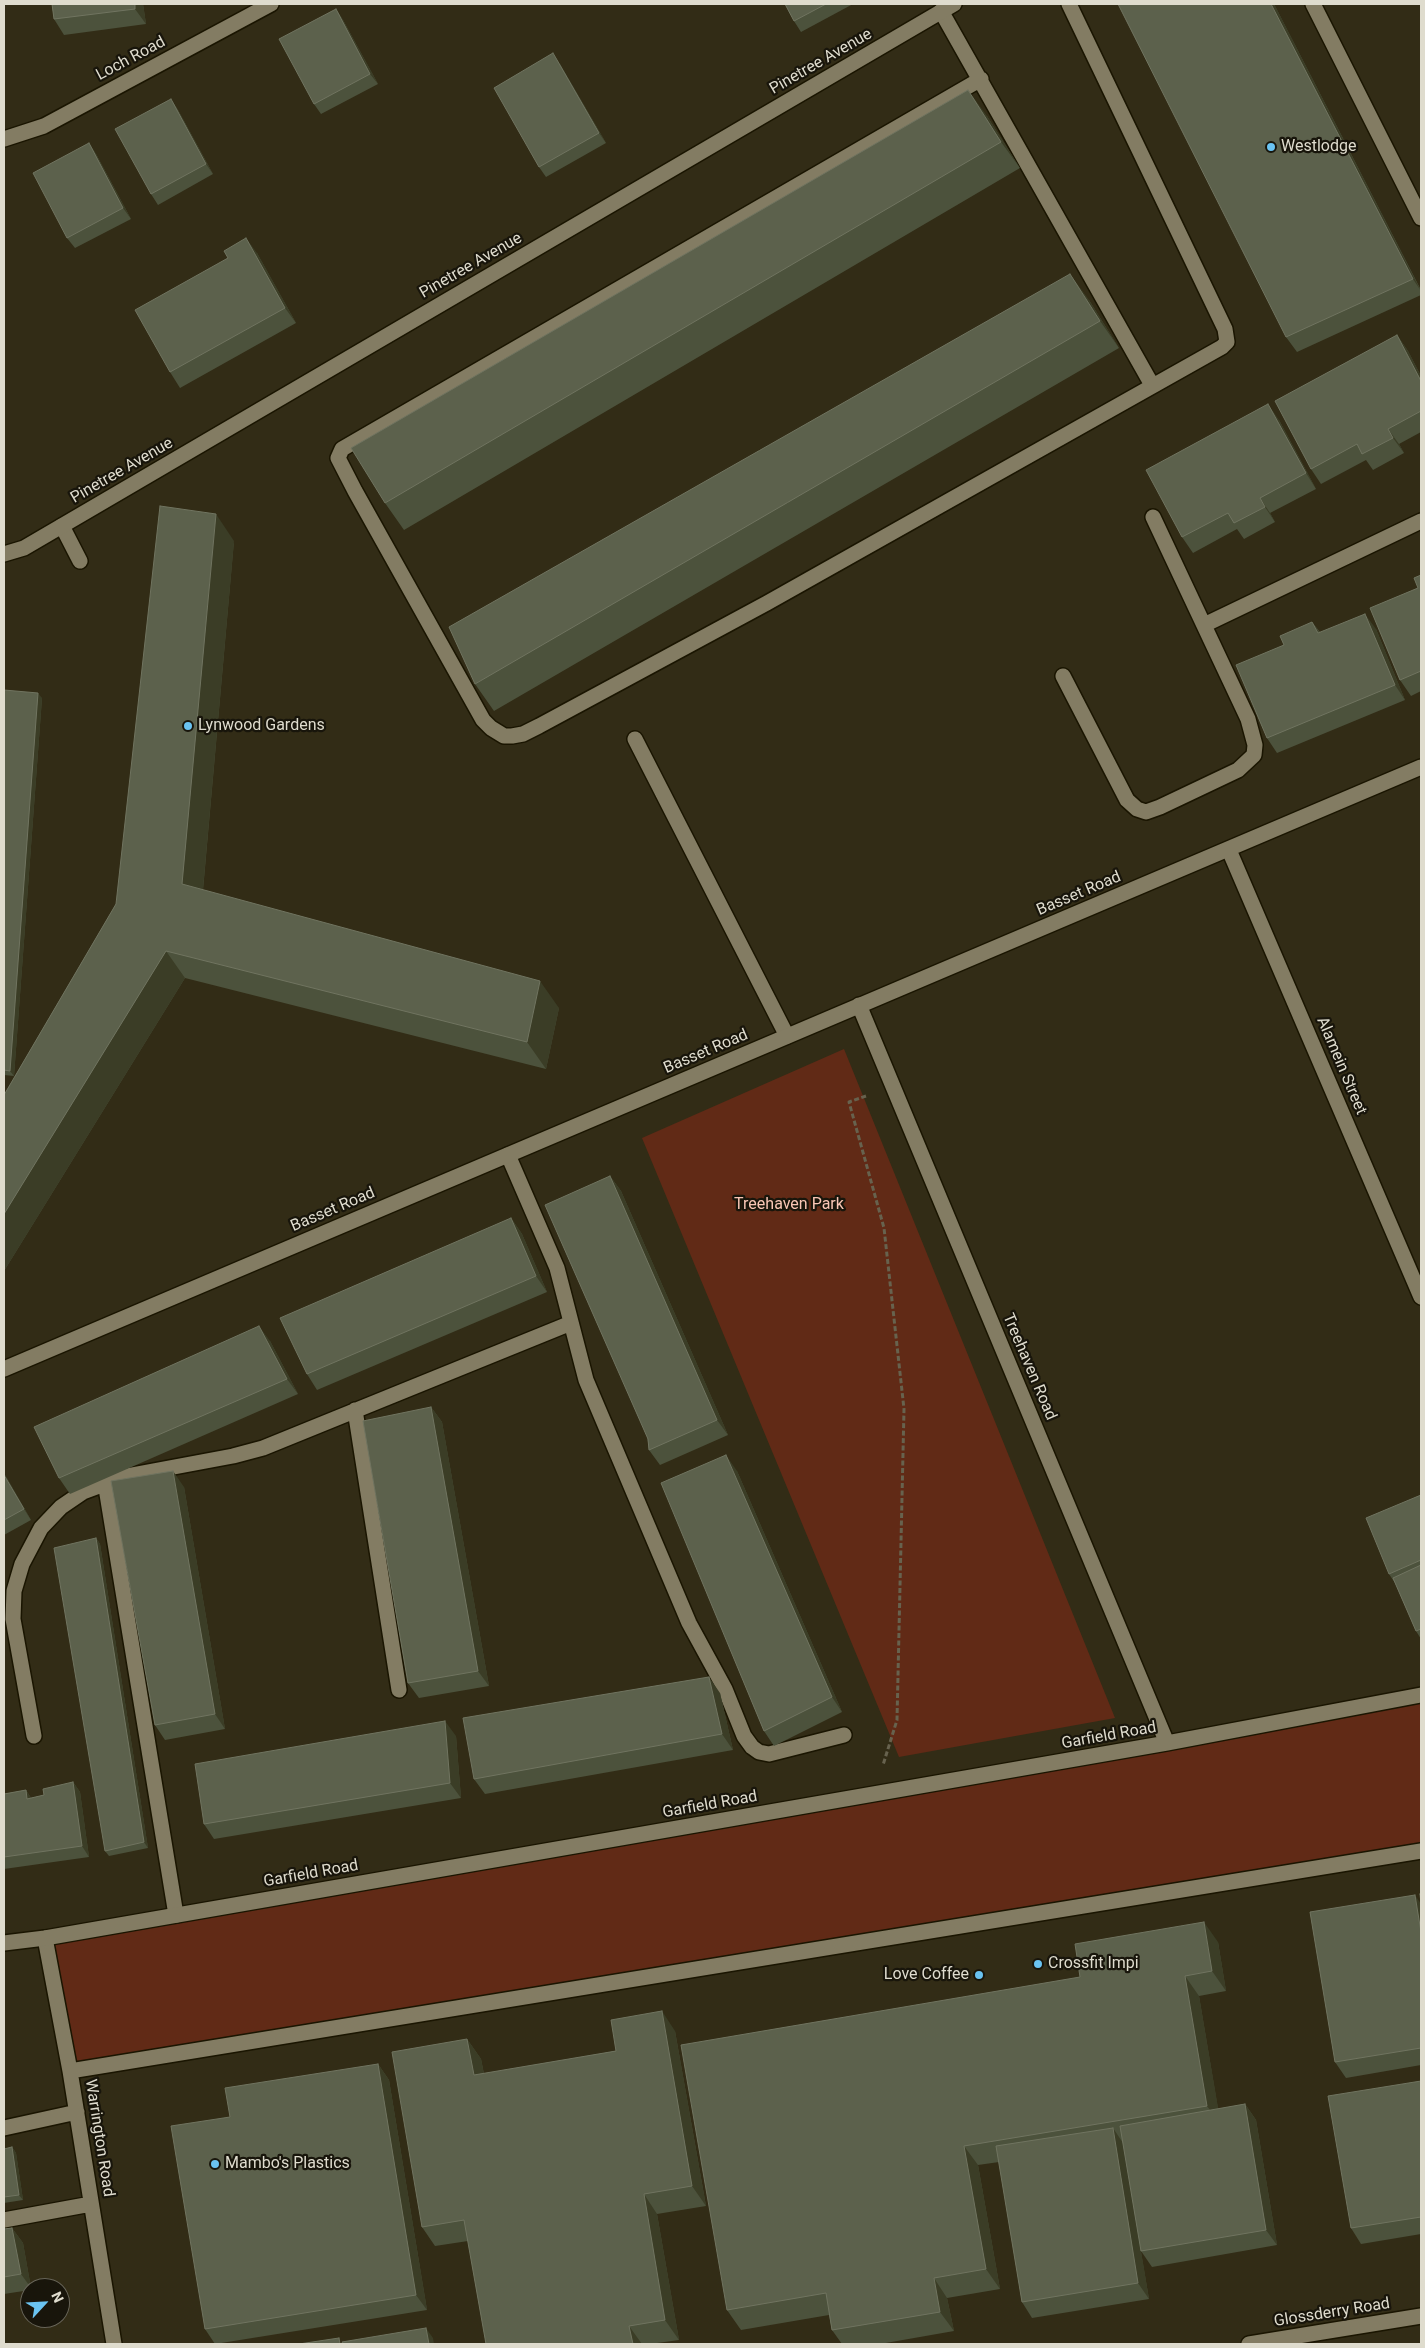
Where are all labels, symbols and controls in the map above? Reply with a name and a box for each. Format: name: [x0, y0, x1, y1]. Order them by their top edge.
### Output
street label: Pinetree Avenue: [766, 25, 876, 99]
street label: Loch Road: [93, 33, 169, 85]
place label: Westlodge: [1281, 137, 1356, 157]
marker: Westlodge: [1265, 141, 1277, 153]
street label: Pinetree Avenue: [416, 229, 526, 303]
street label: Pinetree Avenue: [67, 434, 177, 508]
place label: Lynwood Gardens: [198, 716, 325, 736]
marker: Lynwood Gardens: [182, 720, 194, 732]
street label: Basset Road: [1034, 868, 1124, 920]
street label: Alamein Street: [1312, 1014, 1370, 1118]
street label: Basset Road: [661, 1026, 751, 1078]
street label: Basset Road: [288, 1184, 378, 1236]
park label: Treehaven Park: [734, 1195, 844, 1215]
street label: Treehaven Road: [998, 1311, 1060, 1423]
street label: Garfield Road: [1060, 1718, 1158, 1754]
street label: Garfield Road: [661, 1787, 759, 1823]
street label: Garfield Road: [262, 1856, 360, 1892]
place label: Crossfit Impi: [1048, 1954, 1139, 1974]
marker: Crossfit Impi: [1032, 1958, 1044, 1970]
place label: Love Coffee: [884, 1965, 969, 1985]
marker: Love Coffee: [973, 1969, 985, 1981]
street label: Warrington Road: [80, 2078, 118, 2198]
place label: Mambo's Plastics: [225, 2154, 350, 2174]
marker: Mambo's Plastics: [209, 2158, 221, 2170]
north arrow: [20, 2278, 70, 2328]
text: N: [48, 2289, 67, 2305]
street label: Glossderry Road: [1273, 2294, 1391, 2332]

